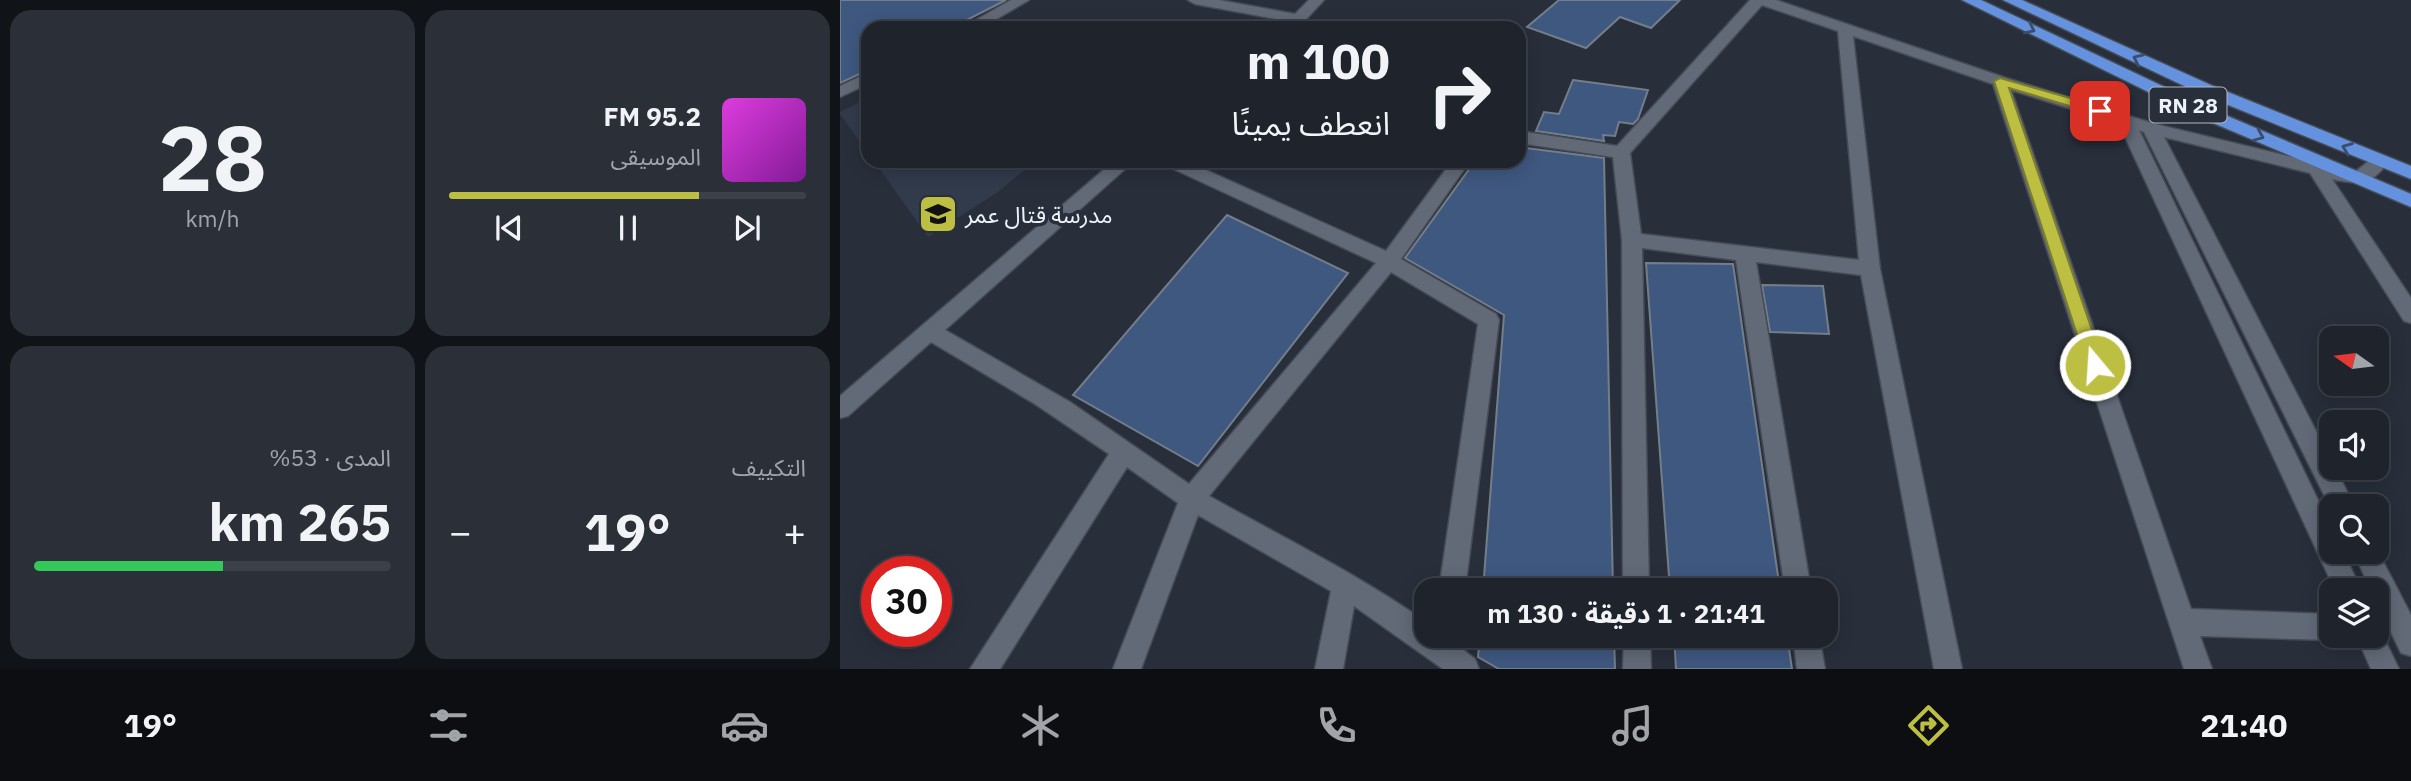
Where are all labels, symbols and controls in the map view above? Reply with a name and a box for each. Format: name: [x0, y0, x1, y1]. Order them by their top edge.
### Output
one-way arrow: [2023, 21, 2035, 35]
text: 100 m: [1246, 29, 1390, 92]
icon: right: [1414, 49, 1505, 140]
one-way arrow: [2133, 53, 2146, 67]
pin: [2070, 81, 2130, 141]
road number: RN 28: [2150, 88, 2226, 122]
icon: arrive: [2081, 92, 2119, 130]
text: 28: [158, 98, 267, 216]
text: 95.2 FM: [603, 99, 701, 133]
text: انعطف يمينًا: [1231, 102, 1390, 144]
one-way arrow: [2251, 128, 2264, 142]
text: الموسيقى: [610, 141, 701, 171]
one-way arrow: [2342, 143, 2354, 157]
school or university icon: مدرسة قتال عمر: [917, 193, 959, 235]
place label: مدرسة قتال عمر: [964, 199, 1113, 229]
text: km/h: [185, 203, 240, 233]
icon: previous: [490, 209, 528, 247]
icon: pause: [609, 209, 647, 247]
icon: next: [728, 209, 766, 247]
north arrow: [2319, 326, 2389, 396]
map controls: [2319, 326, 2389, 648]
position arrow: [2058, 328, 2132, 402]
button: sound: [2319, 410, 2389, 480]
text: المدى · 53%: [269, 442, 391, 472]
text: التكييف: [732, 452, 806, 482]
text: 265 km: [209, 488, 391, 555]
button: search: [2319, 494, 2389, 564]
text: 19°: [584, 498, 671, 565]
text: −: [449, 507, 472, 556]
text: +: [783, 507, 806, 556]
speed limit sign: 30: [861, 556, 952, 647]
button: layers: [2319, 578, 2389, 648]
text: 21:41 · 1 دقيقة · 130 m: [1487, 596, 1765, 630]
icon: filters: [424, 701, 473, 750]
icon: car: [720, 701, 769, 750]
icon: climate: [1016, 701, 1065, 750]
icon: phone: [1312, 701, 1361, 750]
icon: music: [1608, 701, 1657, 750]
icon: directions: [1904, 701, 1953, 750]
text: 19°: [124, 704, 177, 746]
text: 21:40: [2200, 704, 2288, 746]

